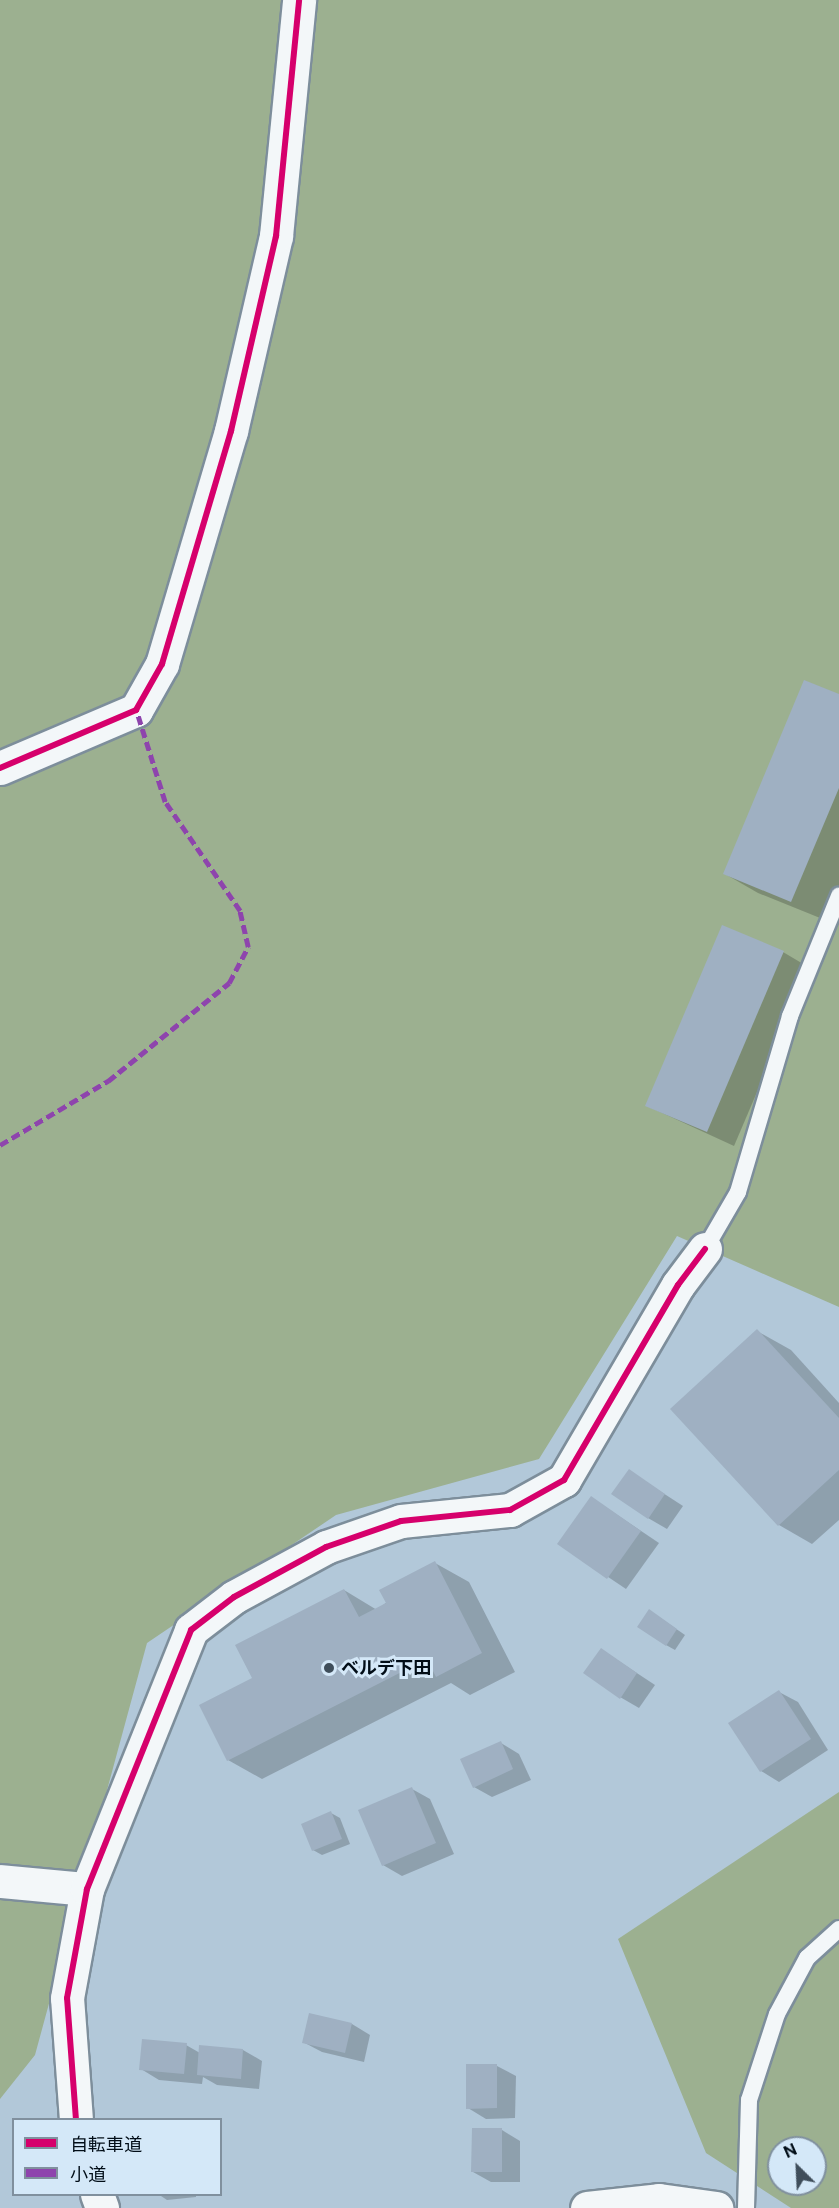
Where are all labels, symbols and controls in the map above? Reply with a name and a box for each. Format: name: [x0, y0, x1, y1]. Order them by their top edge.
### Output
place label: ベルデ下田: [341, 1657, 431, 1679]
marker: ベルデ下田: [322, 1661, 336, 1675]
legend: [12, 2118, 222, 2196]
text: 自転車道: [70, 2134, 142, 2155]
north arrow: [767, 2136, 827, 2196]
text: N: [781, 2140, 800, 2162]
text: 小道: [70, 2164, 106, 2185]

